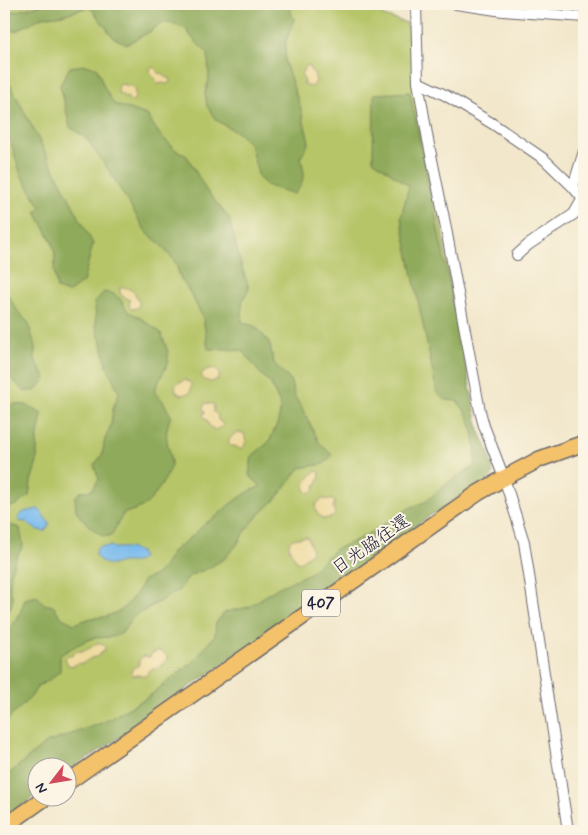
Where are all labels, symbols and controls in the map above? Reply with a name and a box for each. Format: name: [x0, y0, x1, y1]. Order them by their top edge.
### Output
street label: 日光脇往還: [327, 509, 415, 581]
road number: 407: [302, 590, 340, 616]
north arrow: [28, 758, 78, 808]
text: N: [32, 780, 52, 797]

